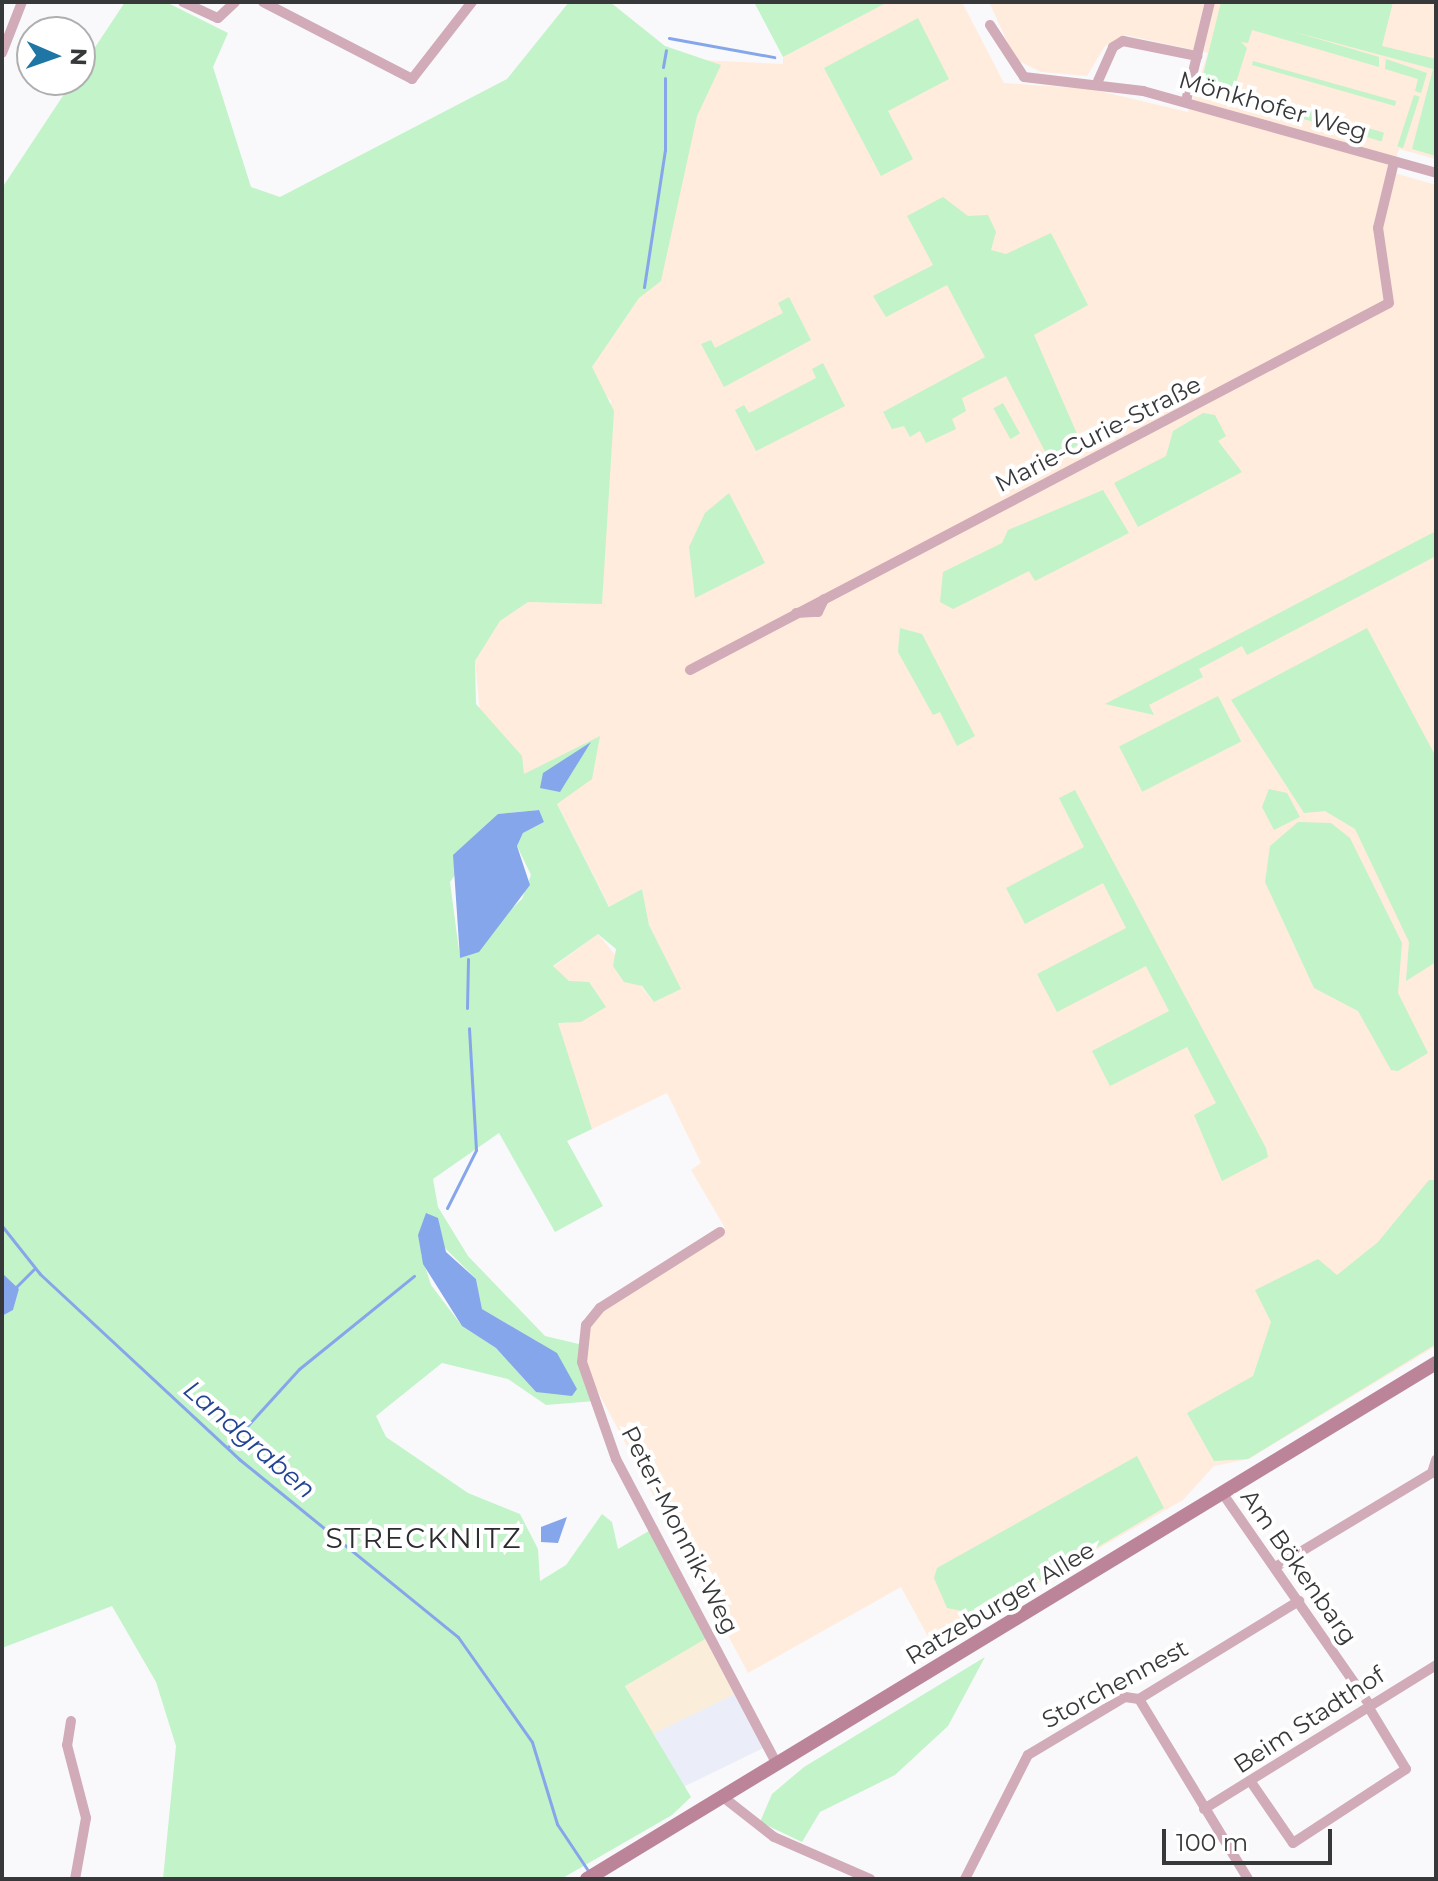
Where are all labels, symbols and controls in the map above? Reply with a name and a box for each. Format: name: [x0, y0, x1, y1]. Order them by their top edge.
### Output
north arrow: [16, 16, 96, 96]
text: N: [65, 47, 92, 66]
street label: Mönkhofer Weg: [1176, 65, 1370, 147]
street label: Marie-Curie-Straße: [990, 370, 1206, 498]
water label: Landgraben: [177, 1374, 321, 1506]
street label: Peter-Monnik-Weg: [615, 1421, 745, 1639]
street label: Am Bökenbarg: [1235, 1484, 1363, 1650]
district label: STRECKNITZ: [325, 1521, 523, 1555]
street label: Ratzeburger Allee: [900, 1535, 1100, 1671]
street label: Storchennest: [1037, 1634, 1193, 1734]
street label: Beim Stadthof: [1228, 1660, 1390, 1780]
scale bar: [1166, 1813, 1336, 1863]
text: 100 m: [1176, 1828, 1248, 1857]

